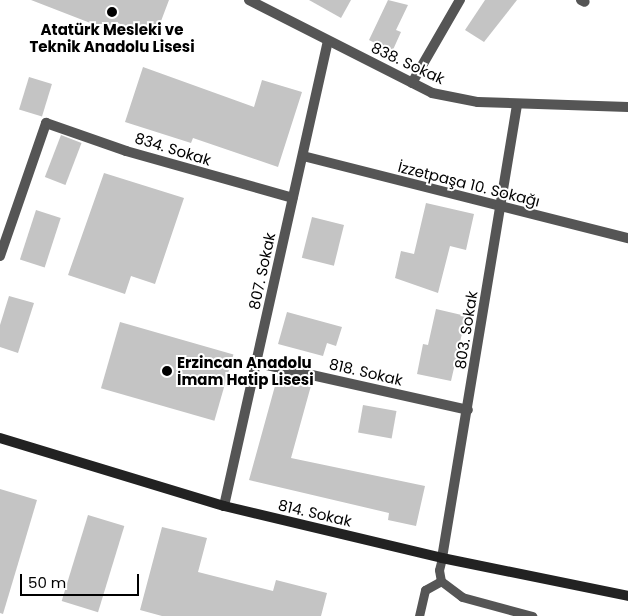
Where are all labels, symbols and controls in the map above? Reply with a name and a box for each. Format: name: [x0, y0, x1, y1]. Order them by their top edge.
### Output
marker: Atatürk Mesleki ve Teknik Anadolu Lisesi: [106, 6, 118, 18]
place label: Atatürk Mesleki ve Teknik Anadolu Lisesi: [29, 20, 195, 55]
street label: 838. Sokak: [368, 38, 448, 88]
street label: 834. Sokak: [133, 129, 213, 169]
street label: İzzetpaşa 10. Sokağı: [396, 158, 542, 210]
street label: 807. Sokak: [245, 231, 279, 311]
street label: 803. Sokak: [451, 290, 481, 370]
place label: Erzincan Anadolu İmam Hatip Lisesi: [177, 353, 314, 388]
street label: 818. Sokak: [327, 355, 405, 389]
marker: Erzincan Anadolu İmam Hatip Lisesi: [161, 365, 173, 377]
street label: 814. Sokak: [277, 496, 353, 530]
scale bar: [22, 564, 141, 596]
text: 50 m: [28, 572, 66, 593]

